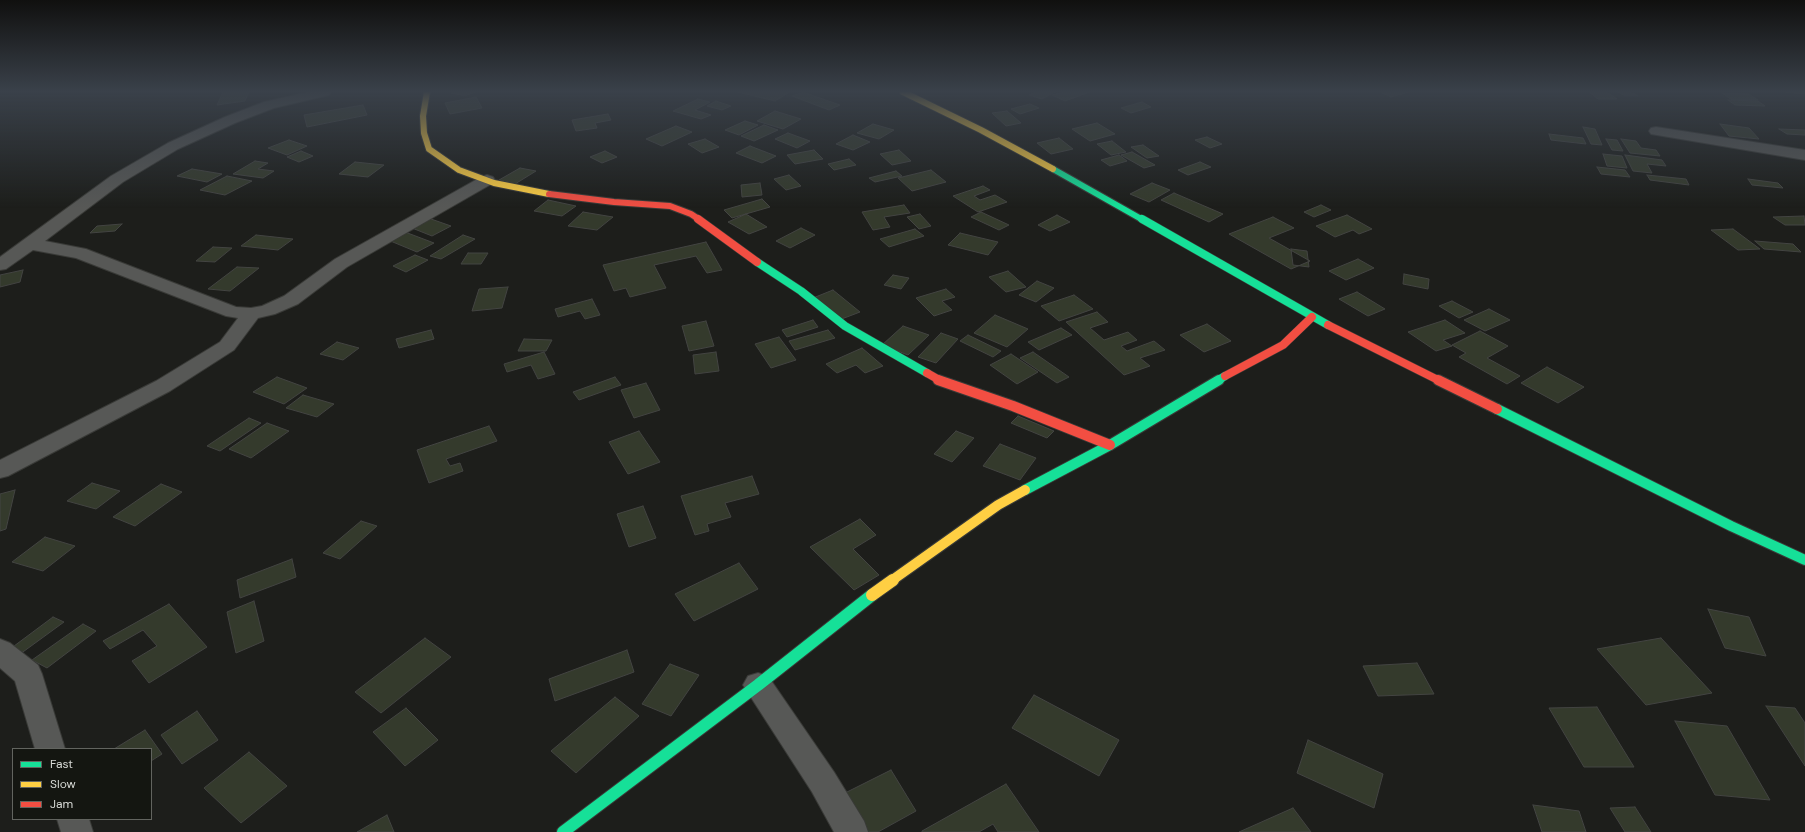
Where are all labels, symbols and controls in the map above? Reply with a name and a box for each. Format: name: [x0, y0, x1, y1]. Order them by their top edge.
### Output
legend: [12, 748, 152, 820]
text: Fast: [50, 756, 73, 772]
text: Slow: [50, 776, 76, 792]
text: Jam: [50, 796, 73, 812]

